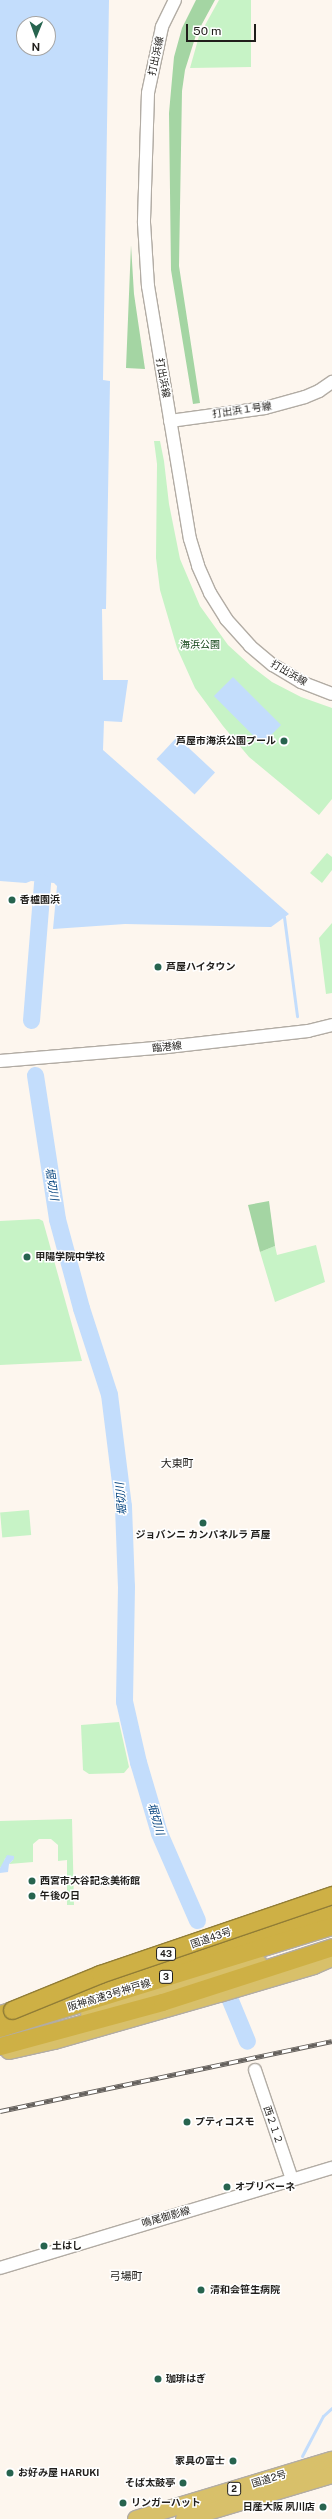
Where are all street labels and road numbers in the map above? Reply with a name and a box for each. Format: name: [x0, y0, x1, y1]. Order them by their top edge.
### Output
street label: 打出浜線: [146, 35, 166, 77]
street label: 打出浜線: [154, 357, 172, 399]
street label: 打出浜１号線: [211, 400, 273, 420]
street label: 打出浜線: [269, 658, 309, 688]
street label: 臨港線: [151, 1039, 183, 1055]
street label: 国道43号: [189, 1925, 233, 1951]
road number: 43: [156, 1947, 176, 1961]
road number: 3: [159, 1970, 173, 1984]
street label: 阪神高速3号神戸線: [66, 1977, 152, 2013]
street label: 西２１２: [261, 2104, 285, 2146]
street label: 鳴尾御影線: [140, 2204, 192, 2230]
street label: 国道2号: [250, 2468, 288, 2490]
road number: 2: [227, 2482, 241, 2496]

